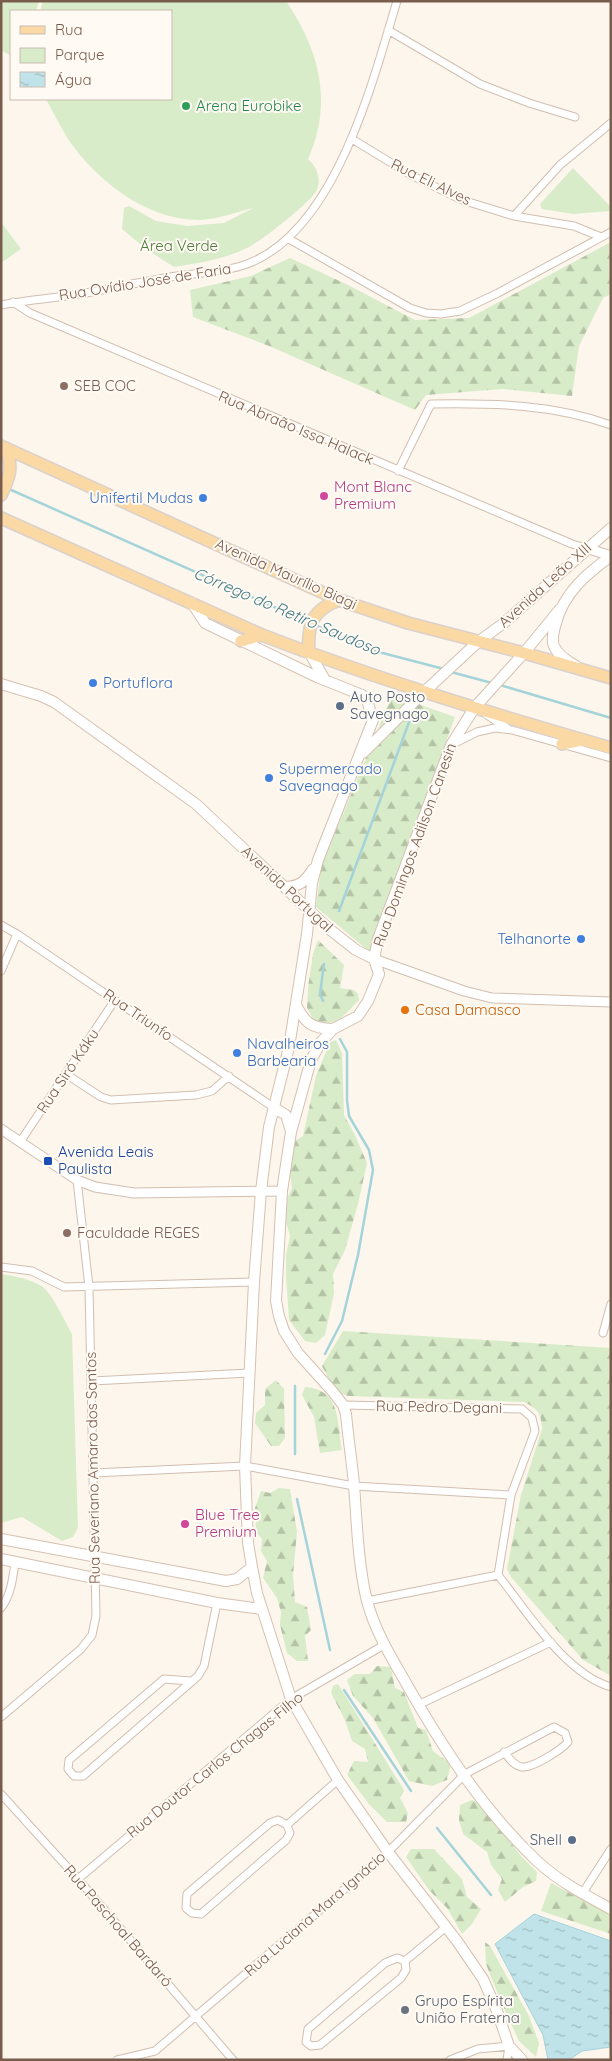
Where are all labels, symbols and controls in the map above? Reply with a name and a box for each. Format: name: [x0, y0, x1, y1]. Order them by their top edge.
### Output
legend: [10, 10, 172, 100]
text: Rua: [55, 20, 83, 39]
text: Parque: [55, 45, 105, 64]
text: Água: [55, 70, 92, 89]
place label: Arena Eurobike: [196, 96, 301, 115]
marker: Arena Eurobike: [180, 100, 192, 112]
street label: Rua Eli Alves: [388, 154, 475, 209]
park label: Área Verde: [140, 236, 218, 255]
street label: Rua Ovídio José de Faria: [58, 259, 232, 304]
place label: SEB COC: [74, 376, 136, 395]
marker: SEB COC: [58, 380, 70, 392]
street label: Rua Abraão Issa Halack: [216, 386, 377, 469]
place label: Mont Blanc Premium: [334, 477, 412, 513]
place label: Unifertil Mudas: [89, 488, 193, 507]
marker: Mont Blanc Premium: [318, 490, 330, 502]
marker: Unifertil Mudas: [197, 492, 209, 504]
street label: Avenida Maurílio Biagi: [212, 534, 360, 613]
street label: Avenida Leão XIII: [494, 538, 595, 631]
water label: Córrego do Retiro Saudoso: [191, 563, 385, 660]
place label: Portuflora: [103, 673, 173, 692]
marker: Portuflora: [87, 677, 99, 689]
place label: Auto Posto Savegnago: [350, 687, 429, 723]
marker: Auto Posto Savegnago: [334, 700, 346, 712]
street label: Rua Domingos Adilson Canesin: [369, 740, 460, 949]
place label: Supermercado Savegnago: [279, 759, 382, 795]
marker: Supermercado Savegnago: [263, 772, 275, 784]
street label: Avenida Portugal: [237, 841, 337, 936]
place label: Telhanorte: [497, 929, 571, 948]
marker: Telhanorte: [575, 933, 587, 945]
street label: Rua Triunfo: [100, 984, 177, 1045]
place label: Casa Damasco: [415, 1000, 521, 1019]
marker: Casa Damasco: [399, 1004, 411, 1016]
street label: Rua Siró Káku: [32, 1025, 103, 1117]
place label: Navalheiros Barbearia: [247, 1034, 329, 1070]
marker: Navalheiros Barbearia: [231, 1047, 243, 1059]
place label: Avenida Leais Paulista: [58, 1142, 154, 1178]
marker: Avenida Leais Paulista: [42, 1155, 54, 1167]
place label: Faculdade REGES: [77, 1223, 200, 1242]
marker: Faculdade REGES: [61, 1227, 73, 1239]
street label: Rua Severiano Amaro dos Santos: [81, 1352, 104, 1584]
street label: Rua Pedro Degani: [376, 1396, 502, 1417]
place label: Blue Tree Premium: [195, 1505, 260, 1541]
marker: Blue Tree Premium: [179, 1518, 191, 1530]
street label: Rua Doutor Carlos Chagas Filho: [122, 1687, 307, 1842]
place label: Shell: [530, 1830, 562, 1849]
marker: Shell: [566, 1834, 578, 1846]
street label: Rua Luciana Mara Ignácio: [240, 1847, 389, 1980]
street label: Rua Paschoal Bardaró: [60, 1861, 177, 1991]
place label: Grupo Espírita União Fraterna: [415, 1991, 520, 2027]
marker: Grupo Espírita União Fraterna: [399, 2004, 411, 2016]

